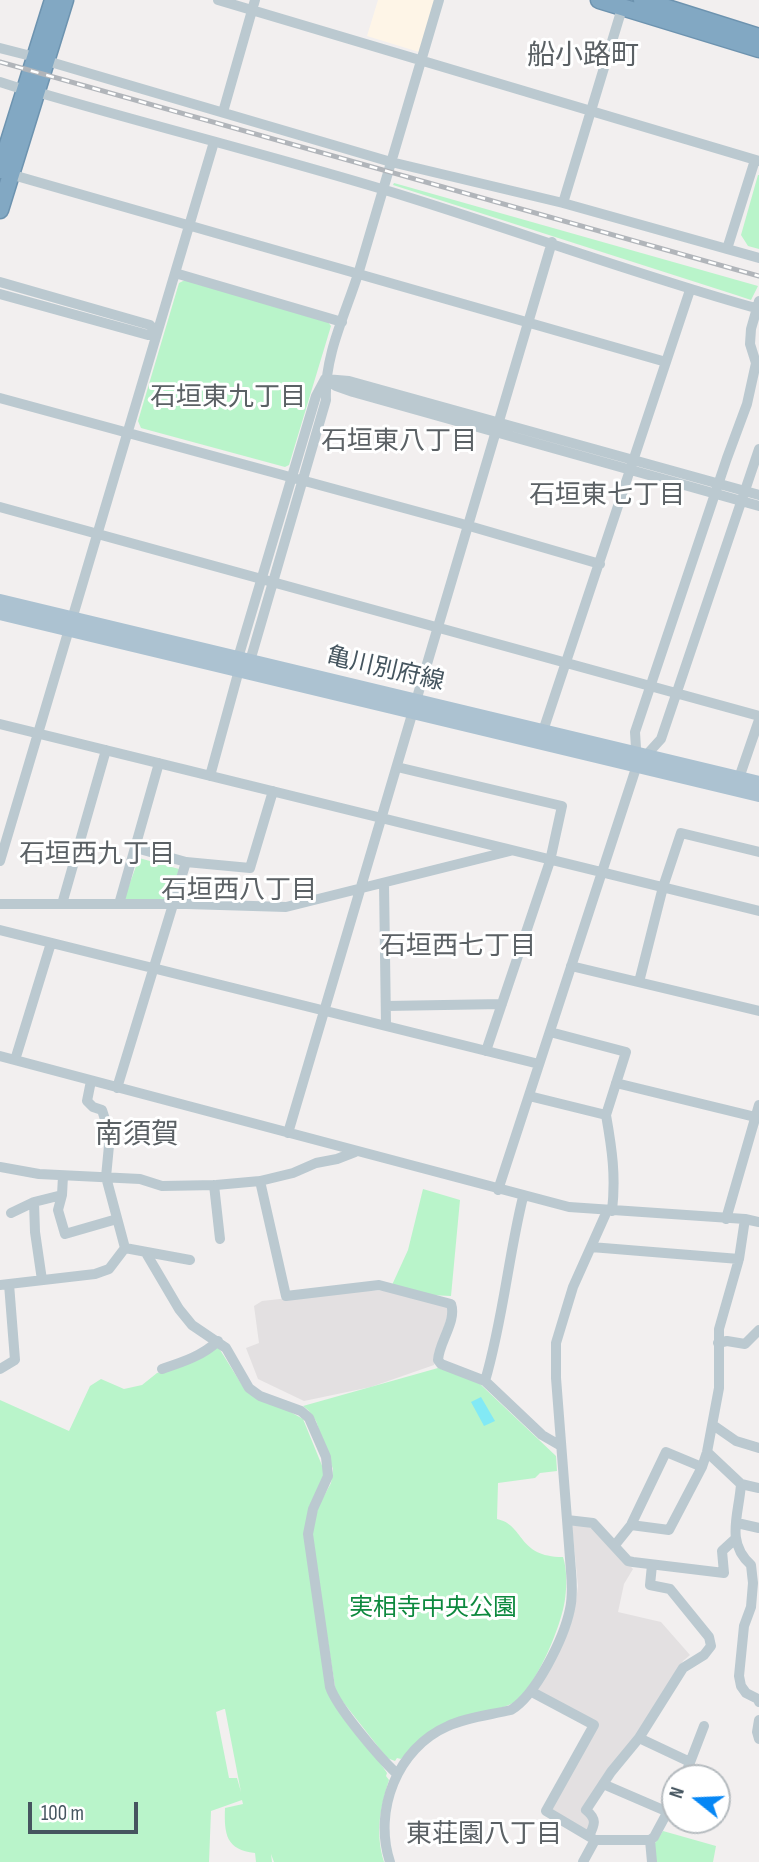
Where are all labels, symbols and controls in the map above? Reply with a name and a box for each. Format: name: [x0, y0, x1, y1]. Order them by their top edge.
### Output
district label: 船小路町: [527, 40, 639, 74]
district label: 石垣東九丁目: [150, 382, 306, 414]
district label: 石垣東八丁目: [321, 426, 477, 458]
district label: 石垣東七丁目: [529, 480, 685, 512]
street label: 亀川別府線: [323, 642, 447, 698]
district label: 石垣西九丁目: [19, 839, 175, 871]
district label: 石垣西八丁目: [161, 875, 317, 907]
district label: 石垣西七丁目: [380, 931, 536, 963]
district label: 南須賀: [95, 1119, 179, 1153]
park label: 実相寺中央公園: [349, 1595, 517, 1623]
north arrow: [661, 1764, 731, 1834]
text: N: [665, 1785, 690, 1801]
scale bar: [32, 1788, 142, 1832]
text: 100 m: [41, 1801, 84, 1826]
district label: 東荘園八丁目: [406, 1819, 562, 1851]

